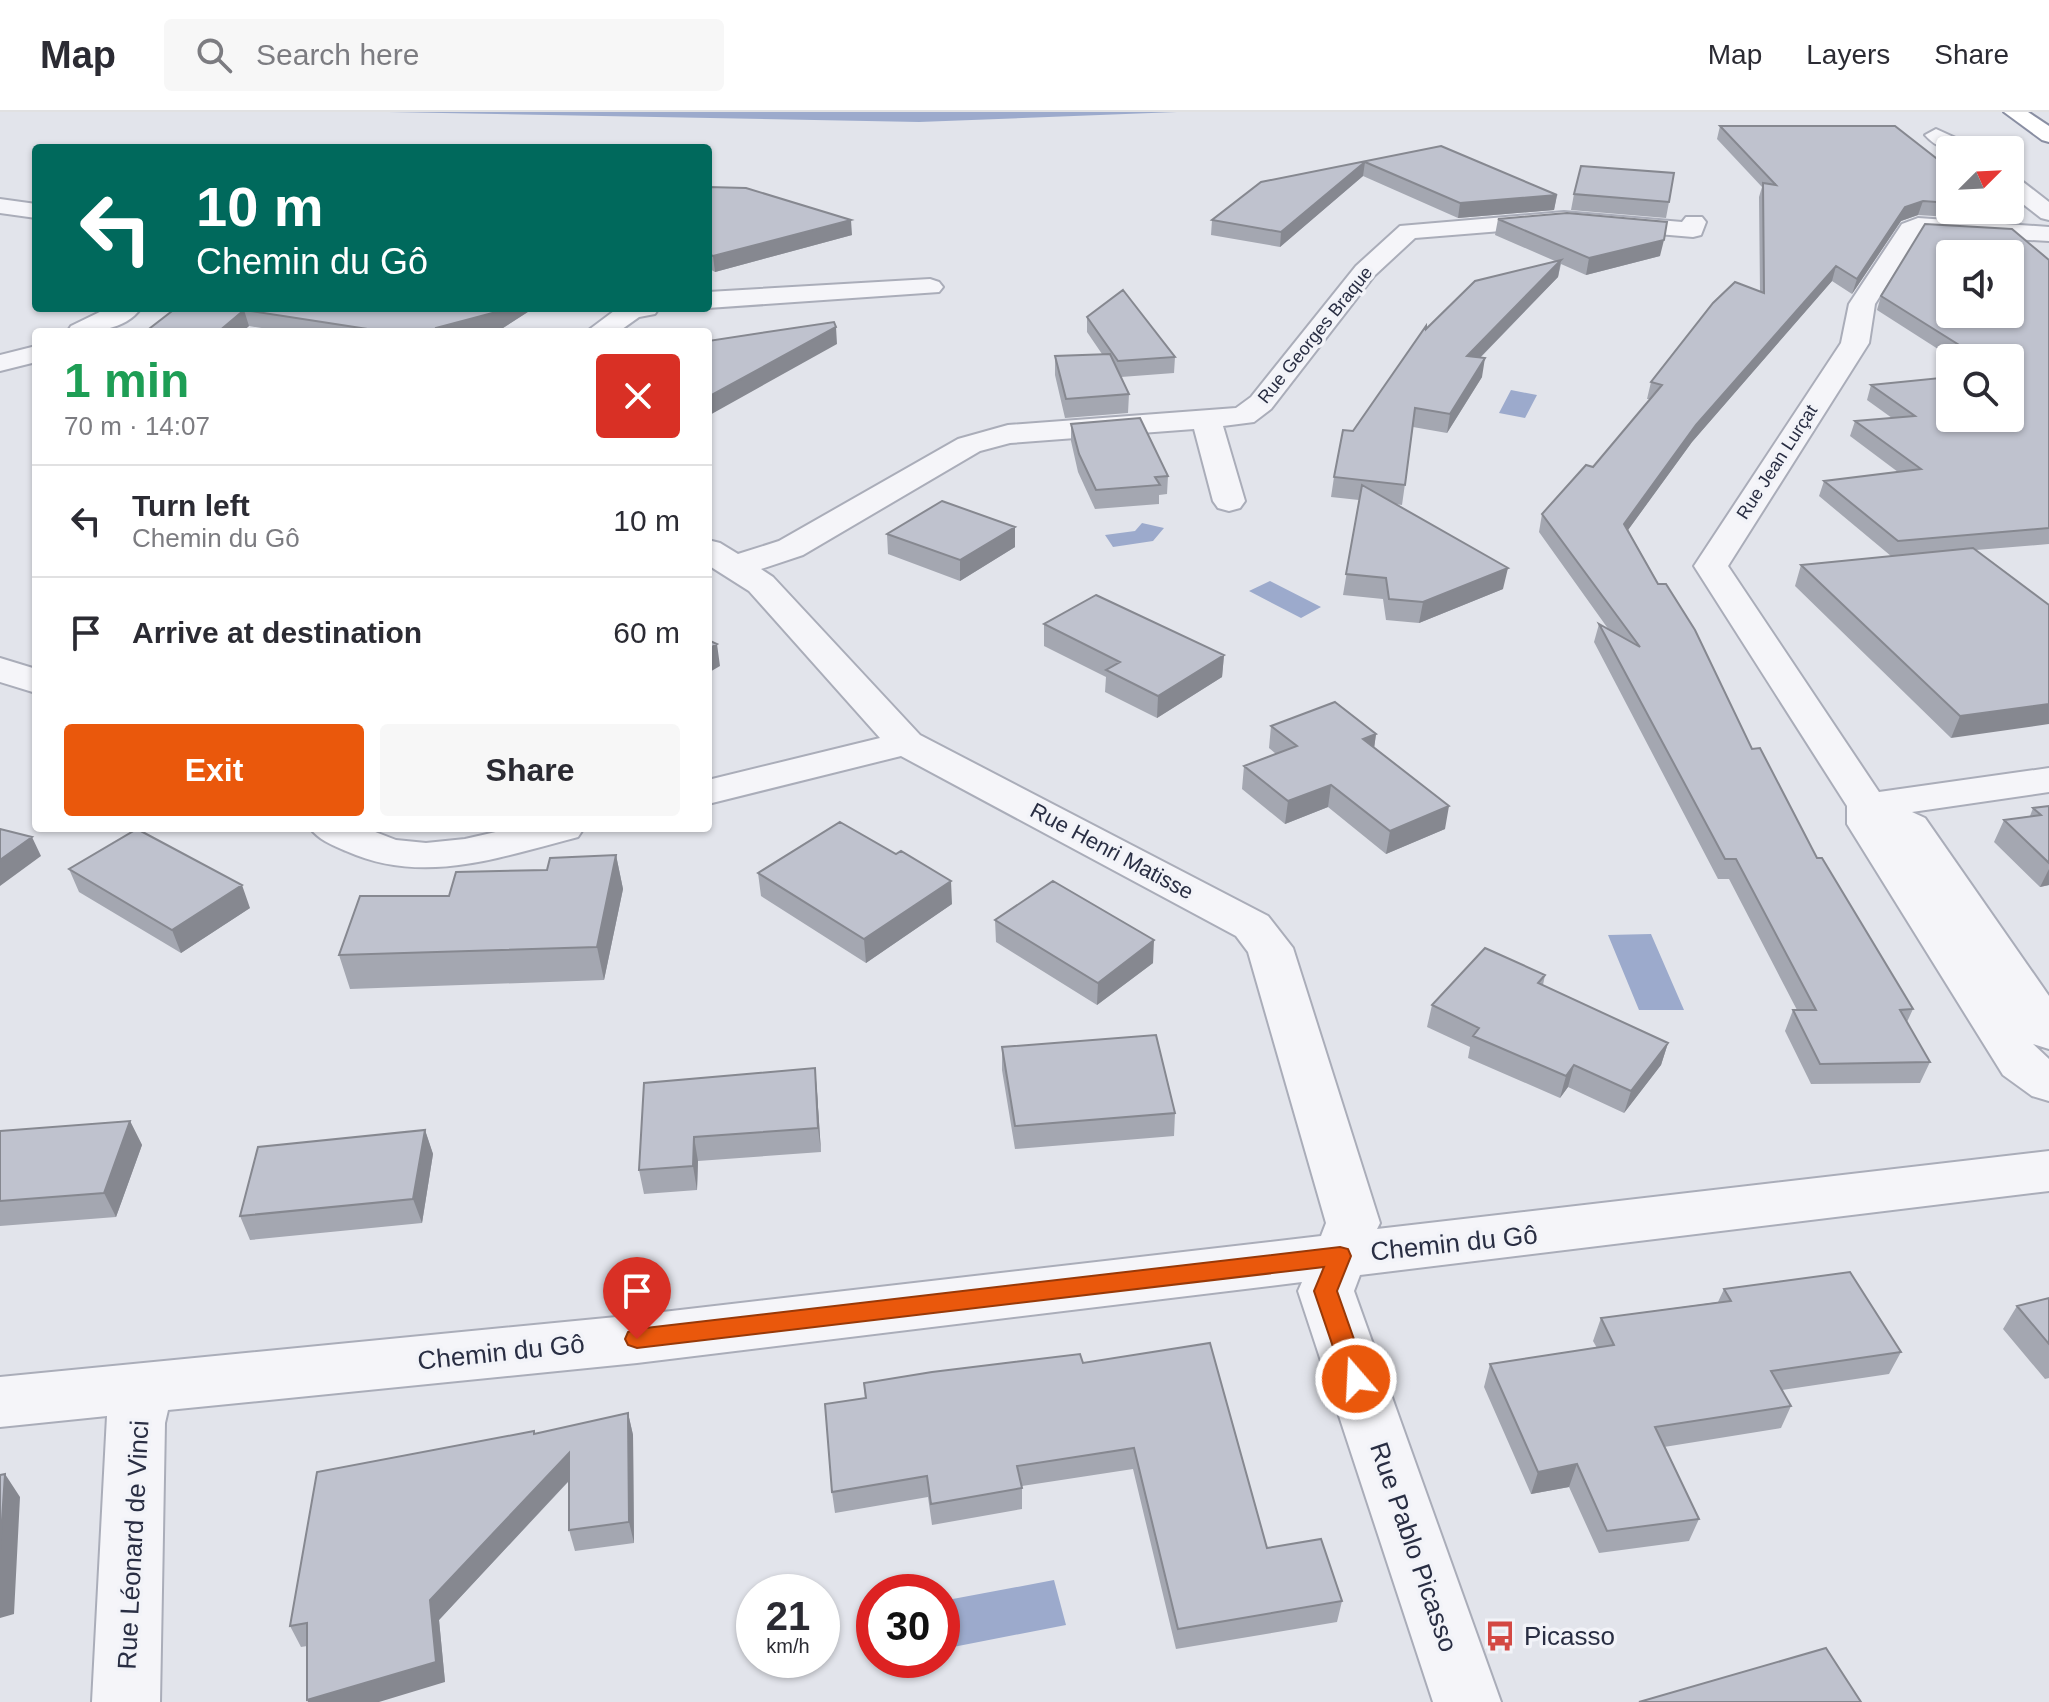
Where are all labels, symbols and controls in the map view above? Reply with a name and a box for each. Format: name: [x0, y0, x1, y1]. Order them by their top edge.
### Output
search box: [164, 19, 724, 91]
icon: search: [192, 33, 236, 77]
text: Map: [40, 34, 116, 76]
text: Search here: [256, 38, 419, 71]
text: Map: [1708, 39, 1762, 70]
text: Layers: [1806, 39, 1890, 70]
text: Share: [1934, 39, 2009, 70]
north arrow: [1936, 136, 2024, 224]
map controls: [1936, 136, 2024, 432]
text: 10 m: [196, 175, 324, 238]
icon: left: [64, 176, 168, 280]
button: sound: [1936, 240, 2024, 328]
text: Chemin du Gô: [196, 241, 428, 282]
street label: Rue Georges Braque: [1254, 263, 1376, 407]
button: search: [1936, 344, 2024, 432]
text: 1 min: [64, 354, 189, 407]
button: close: [596, 354, 680, 438]
street label: Rue Jean Lurçat: [1733, 401, 1821, 523]
text: 70 m · 14:07: [64, 411, 210, 441]
text: Turn left: [132, 489, 250, 522]
icon: left: [64, 499, 108, 543]
text: 10 m: [613, 504, 680, 537]
text: Chemin du Gô: [132, 523, 300, 553]
icon: arrive: [64, 611, 108, 655]
text: Arrive at destination: [132, 616, 422, 649]
text: 60 m: [613, 616, 680, 649]
button: Exit: [64, 724, 364, 816]
button: Share: [380, 724, 680, 816]
street label: Rue Henri Matisse: [1026, 797, 1198, 905]
street label: Chemin du Gô: [1369, 1219, 1539, 1267]
pin: [603, 1257, 671, 1339]
icon: arrive: [615, 1269, 659, 1313]
street label: Chemin du Gô: [416, 1328, 586, 1376]
position arrow: [1314, 1337, 1398, 1421]
street label: Rue Léonard de Vinci: [111, 1420, 155, 1670]
street label: Rue Pablo Picasso: [1364, 1438, 1464, 1656]
speed limit sign: 30: [856, 1574, 960, 1678]
text: 21: [766, 1594, 810, 1638]
bus stop icon: Picasso: [1483, 1619, 1517, 1653]
place label: Picasso: [1524, 1621, 1615, 1651]
text: km/h: [766, 1635, 810, 1657]

